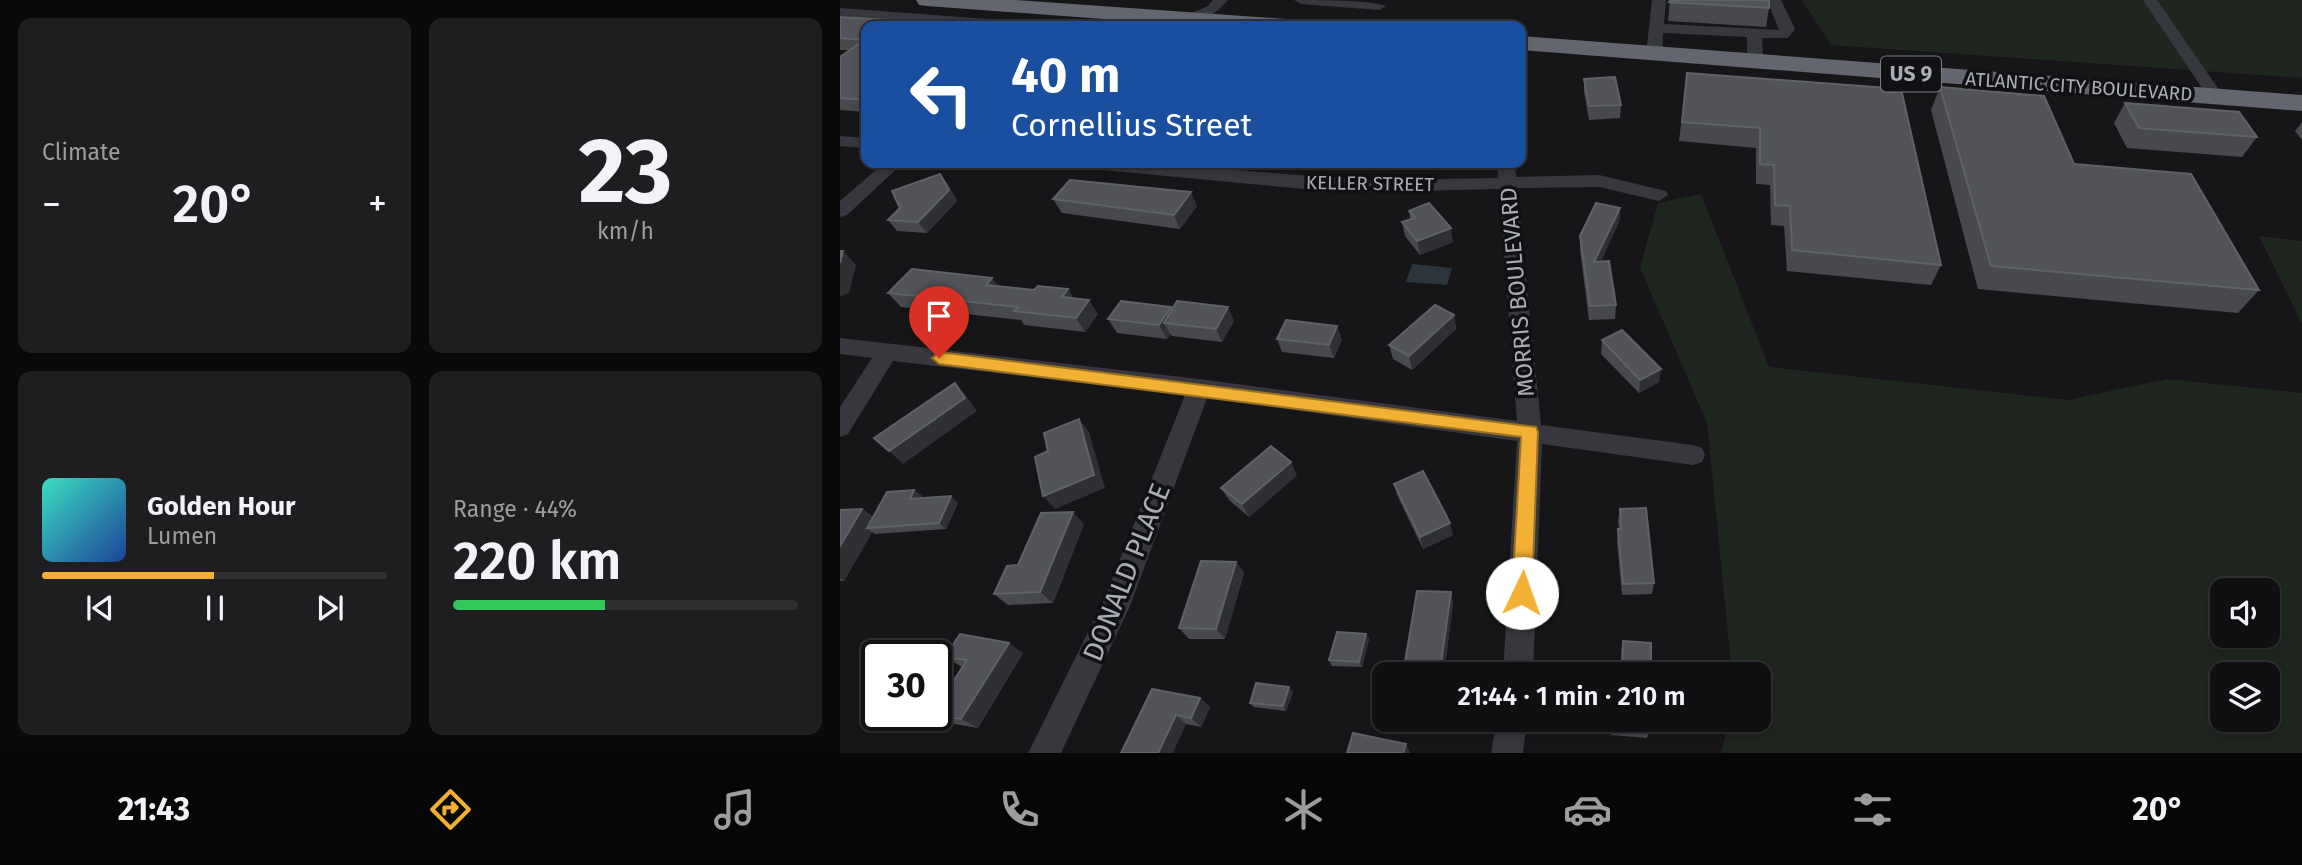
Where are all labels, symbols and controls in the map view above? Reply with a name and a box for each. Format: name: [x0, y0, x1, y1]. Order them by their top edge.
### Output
text: 40 m: [1011, 46, 1120, 105]
icon: left: [896, 49, 987, 140]
road number: US 9: [1881, 56, 1941, 92]
street label: ATLANTIC CITY BOULEVARD: [1965, 67, 2193, 106]
text: Cornellius Street: [1011, 106, 1252, 144]
text: 23: [579, 117, 672, 226]
text: Climate: [42, 138, 121, 166]
street label: KELLER STREET: [1306, 171, 1435, 196]
text: 20°: [173, 173, 256, 236]
text: −: [42, 181, 61, 227]
text: +: [368, 181, 387, 227]
street label: MORRIS BOULEVARD: [1494, 186, 1540, 398]
text: km/h: [597, 217, 654, 245]
pin: [909, 286, 969, 358]
icon: arrive: [920, 297, 958, 335]
street label: DONALD PLACE: [1076, 479, 1177, 666]
text: Golden Hour: [147, 491, 295, 522]
text: Range · 44%: [453, 495, 577, 523]
text: Lumen: [147, 522, 217, 550]
text: 220 km: [453, 530, 621, 593]
position arrow: [1485, 556, 1559, 630]
map controls: [2210, 578, 2280, 732]
button: sound: [2210, 578, 2280, 648]
icon: previous: [81, 589, 119, 627]
icon: pause: [196, 589, 234, 627]
icon: next: [311, 589, 349, 627]
speed limit sign: 30: [861, 640, 952, 731]
button: layers: [2210, 662, 2280, 732]
text: 21:44 · 1 min · 210 m: [1457, 681, 1686, 712]
icon: directions: [426, 785, 475, 834]
icon: music: [710, 785, 759, 834]
icon: phone: [995, 785, 1044, 834]
icon: climate: [1279, 785, 1328, 834]
icon: car: [1563, 785, 1612, 834]
icon: filters: [1848, 785, 1897, 834]
text: 21:43: [118, 790, 190, 828]
text: 20°: [2132, 790, 2184, 828]

